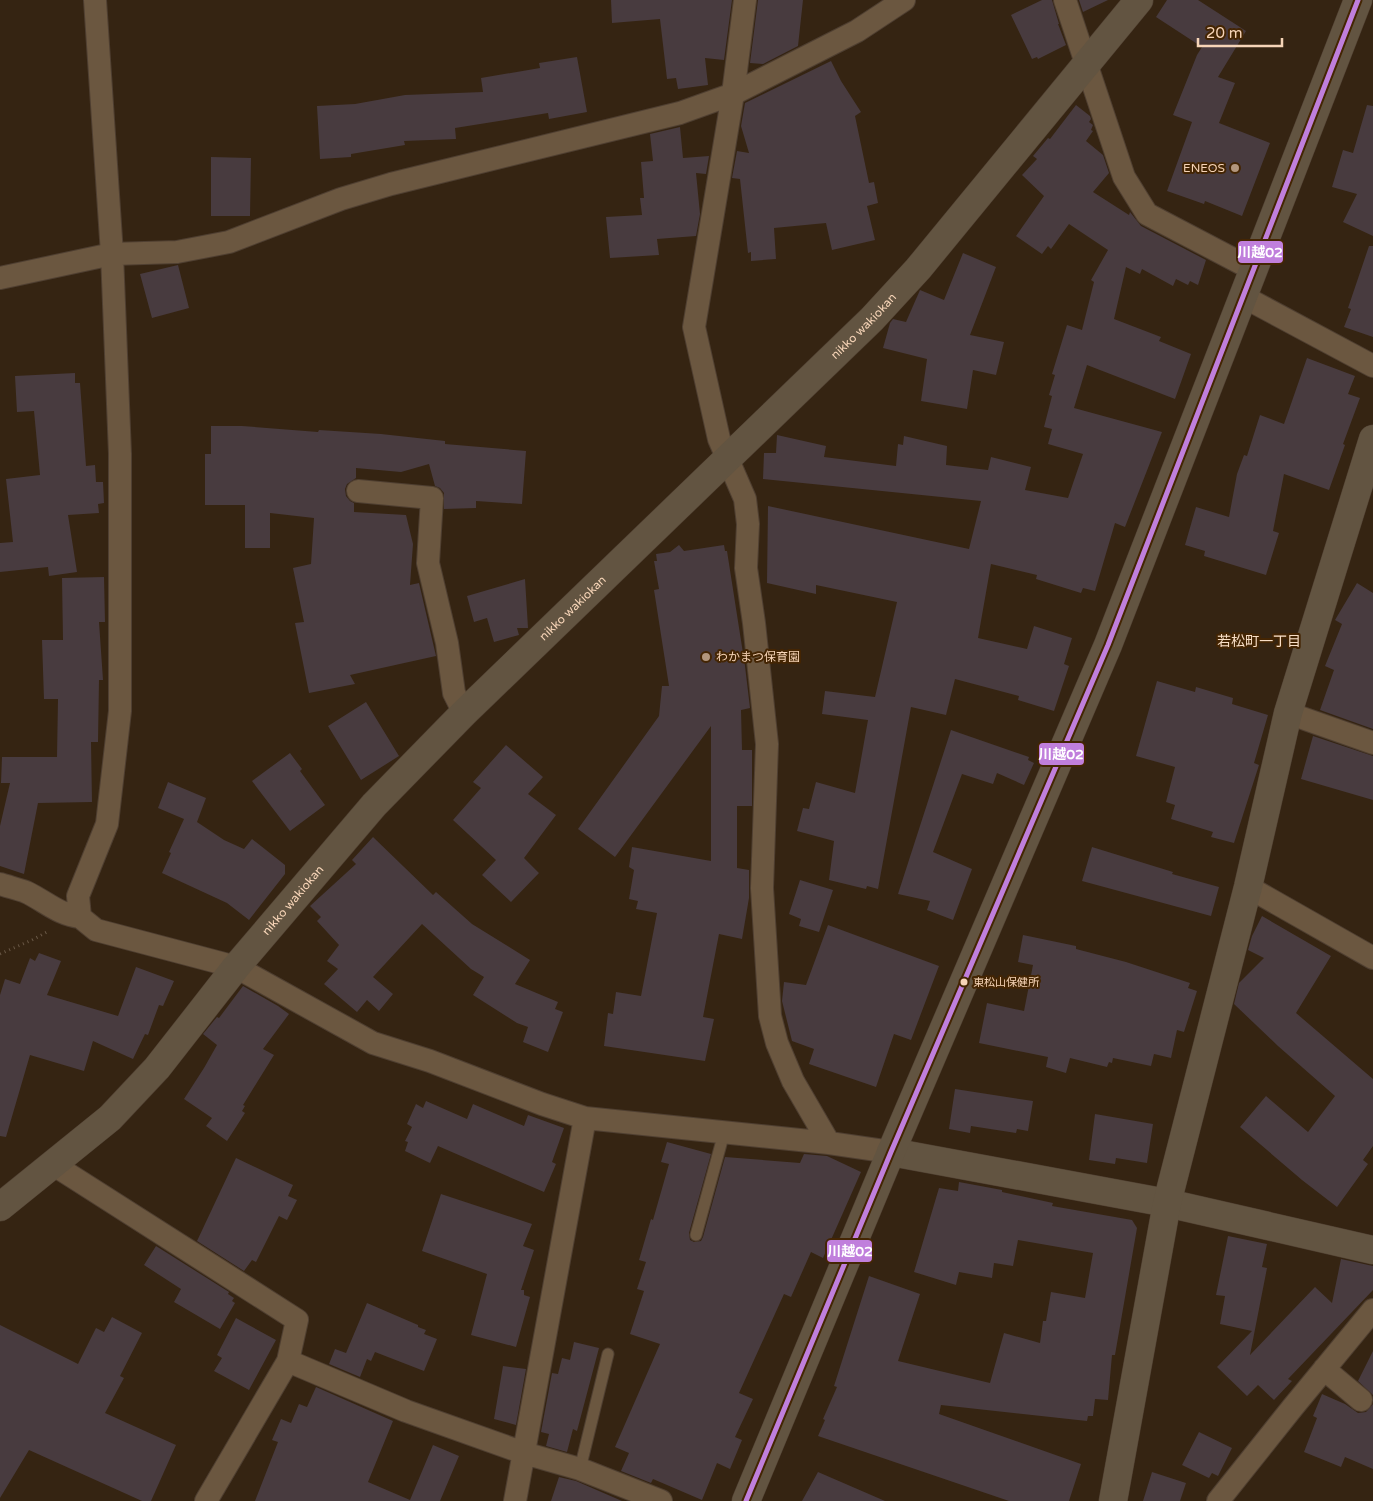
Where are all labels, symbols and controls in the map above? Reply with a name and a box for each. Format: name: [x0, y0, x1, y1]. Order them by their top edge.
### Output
scale bar: [1198, 15, 1282, 47]
text: 20 m: [1206, 24, 1243, 42]
place label: ENEOS: [1183, 161, 1225, 175]
marker: ENEOS: [1229, 162, 1241, 174]
line badge: 川越02: [1237, 240, 1284, 264]
text: 川越02: [1237, 244, 1283, 261]
street label: nikko wakiokan: [828, 290, 899, 362]
street label: nikko wakiokan: [536, 573, 609, 643]
district label: 若松町一丁目: [1217, 633, 1301, 650]
place label: わかまつ保育園: [716, 650, 800, 664]
marker: わかまつ保育園: [700, 651, 712, 663]
line badge: 川越02: [1038, 742, 1085, 766]
text: 川越02: [1038, 746, 1084, 763]
street label: nikko wakiokan: [259, 863, 326, 938]
place label: 東松山保健所: [973, 976, 1040, 989]
marker: 東松山保健所: [959, 977, 969, 987]
line badge: 川越02: [826, 1239, 873, 1263]
text: 川越02: [827, 1243, 873, 1260]

